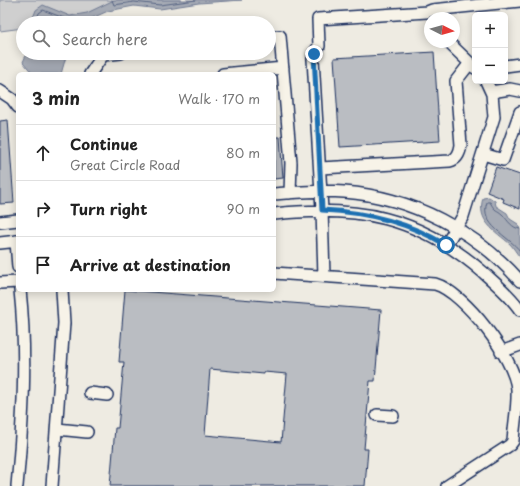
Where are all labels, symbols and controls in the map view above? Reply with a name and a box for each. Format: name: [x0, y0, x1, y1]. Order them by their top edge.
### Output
north arrow: [424, 12, 460, 48]
map controls: [472, 12, 508, 84]
button: +: [472, 12, 508, 48]
search box: [16, 16, 276, 60]
icon: search: [30, 27, 52, 49]
text: Search here: [62, 27, 148, 50]
route end: [305, 45, 323, 63]
button: −: [472, 48, 508, 84]
text: 3 min: [32, 85, 80, 111]
text: Walk · 170 m: [178, 89, 260, 108]
text: Continue: [70, 132, 138, 155]
icon: ahead: [32, 142, 54, 164]
text: 80 m: [226, 143, 260, 162]
text: Great Circle Road: [70, 155, 180, 174]
text: Turn right: [70, 197, 147, 220]
icon: right: [32, 198, 54, 220]
text: 90 m: [227, 199, 260, 218]
route start: [437, 236, 455, 254]
text: Arrive at destination: [70, 253, 231, 276]
icon: arrive: [32, 254, 54, 276]

